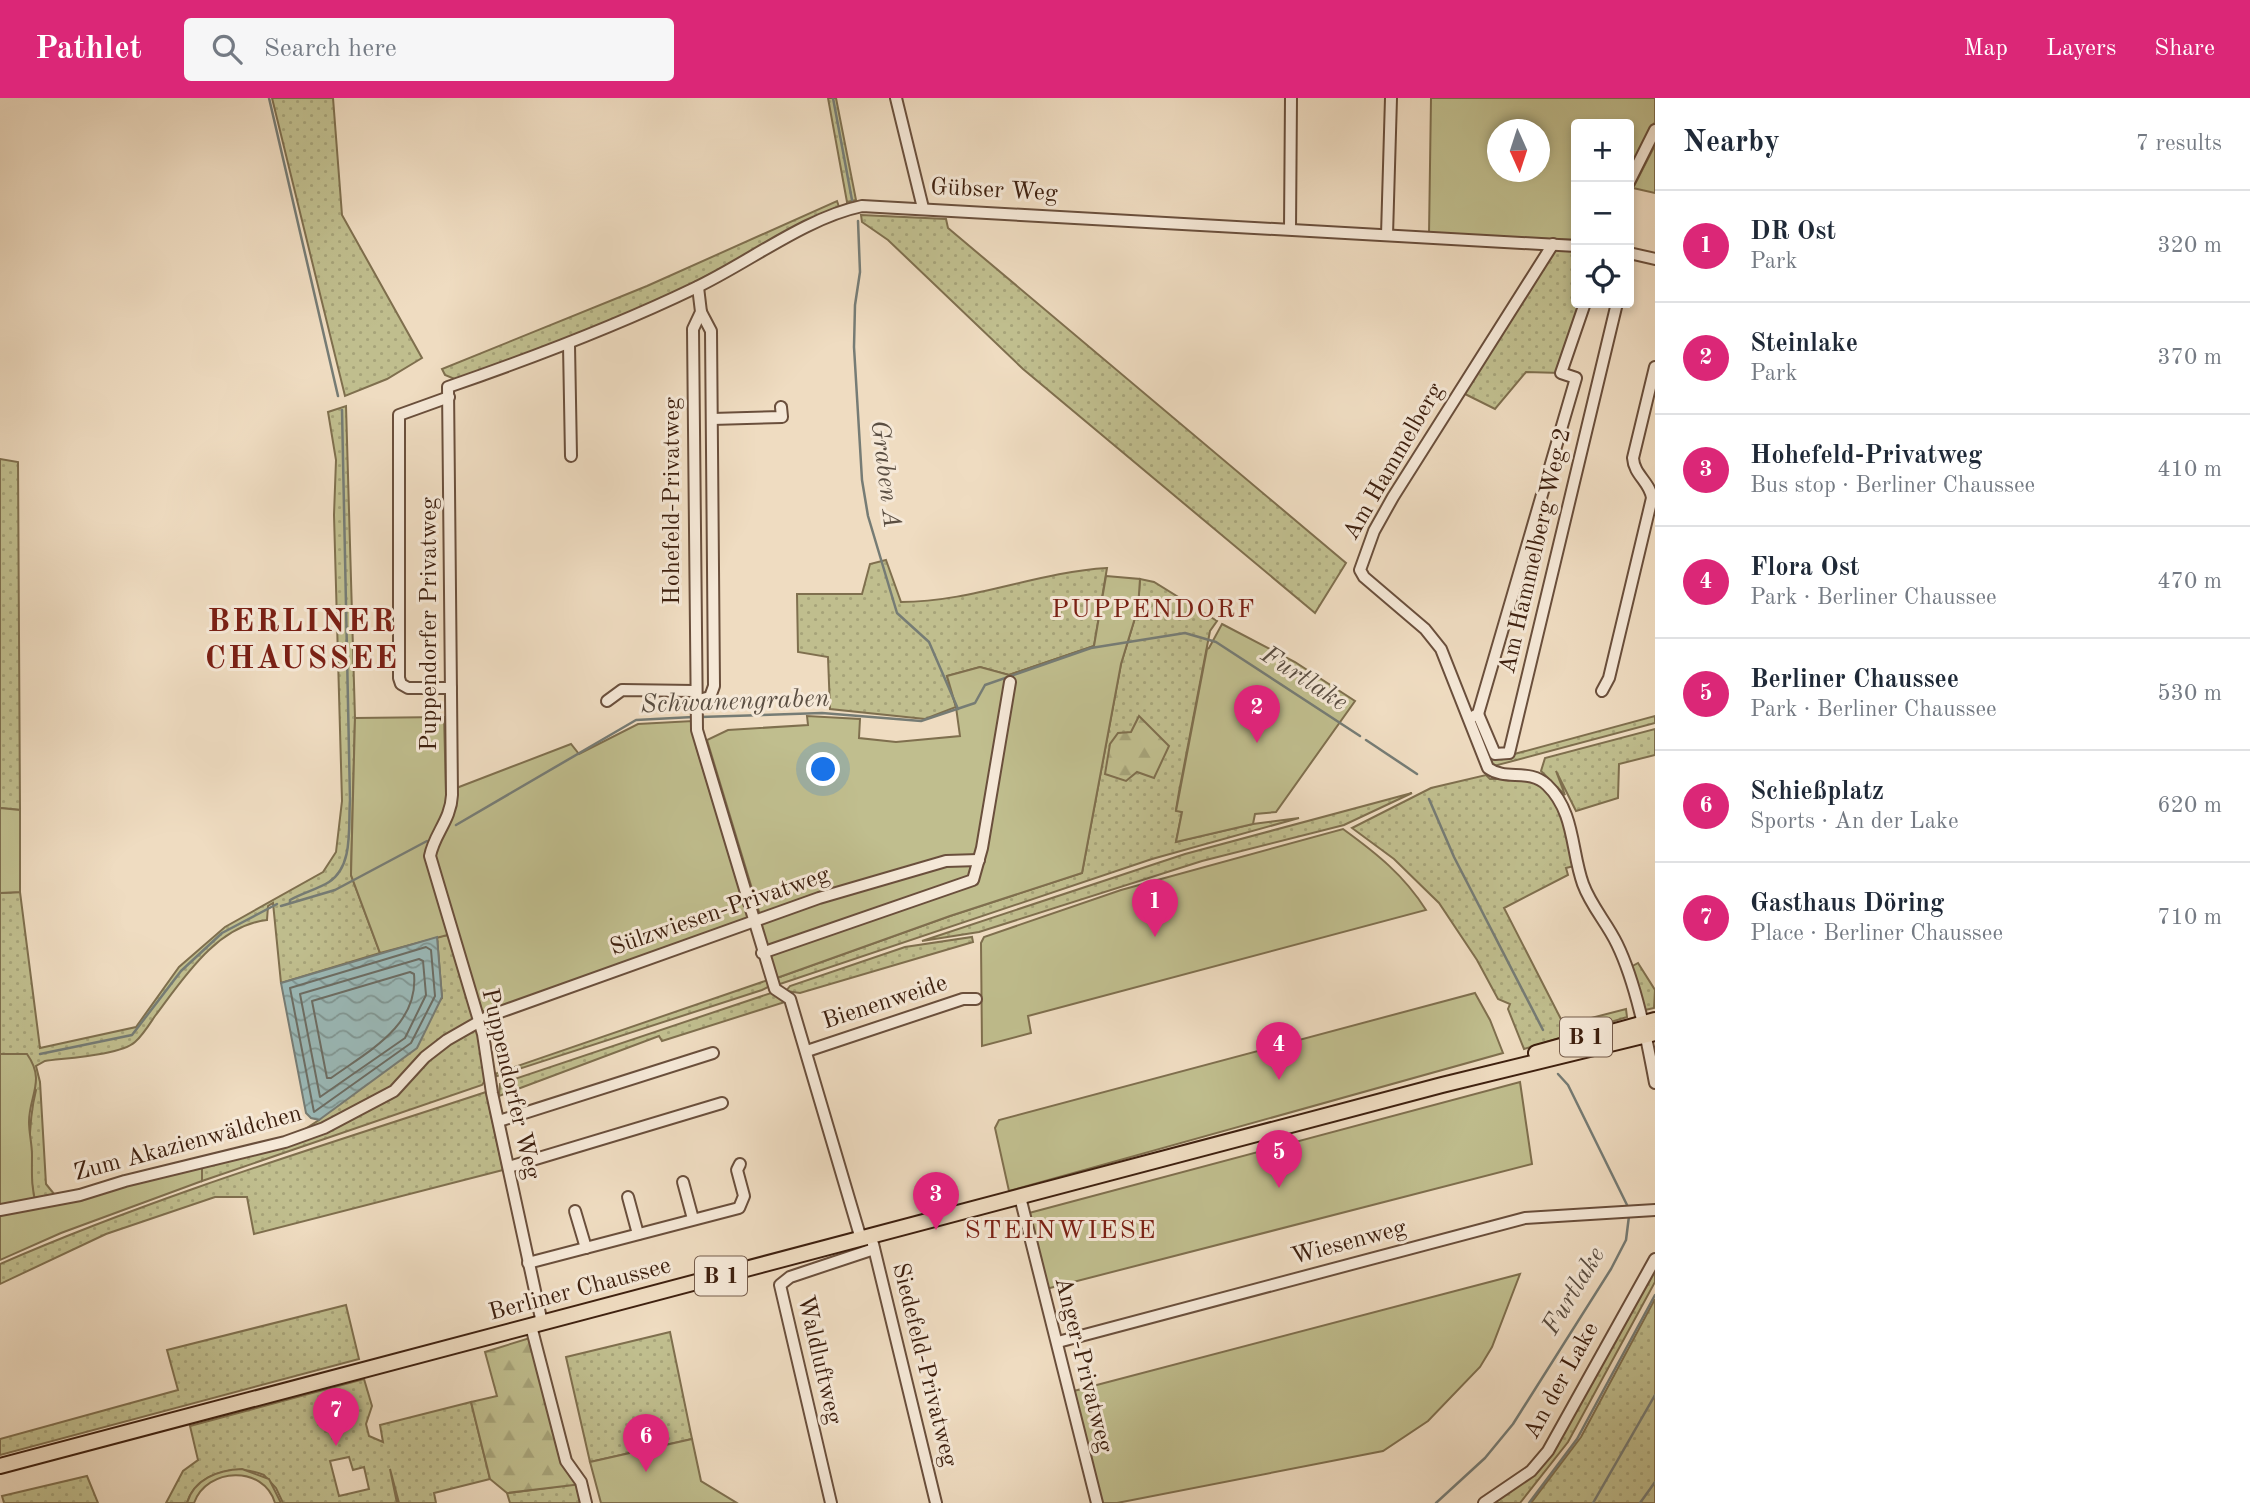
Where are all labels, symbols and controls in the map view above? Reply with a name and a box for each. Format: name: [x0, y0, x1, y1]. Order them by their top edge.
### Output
search box: [184, 18, 674, 81]
icon: search: [208, 30, 246, 68]
text: Pathlet: [35, 33, 142, 66]
text: Search here: [264, 36, 397, 62]
text: Map: [1964, 37, 2008, 61]
text: Layers: [2046, 37, 2116, 61]
text: Share: [2154, 37, 2215, 61]
north arrow: [1487, 119, 1550, 182]
map controls: [1571, 119, 1634, 308]
button: +: [1571, 119, 1634, 182]
text: Nearby: [1683, 128, 1780, 158]
text: 7 results: [2136, 132, 2222, 155]
street label: Gübser Weg: [930, 176, 1058, 206]
button: −: [1571, 182, 1634, 245]
text: DR Ost: [1750, 219, 1836, 245]
text: 1: [1699, 234, 1713, 257]
text: 320 m: [2157, 234, 2222, 257]
button: locate: [1571, 245, 1634, 308]
text: Park: [1750, 250, 1797, 273]
text: Steinlake: [1750, 331, 1858, 357]
text: 2: [1699, 346, 1713, 369]
text: 370 m: [2157, 346, 2222, 369]
text: Park: [1750, 362, 1797, 385]
street label: Am Hammelberg: [1339, 379, 1449, 544]
street label: Hohefeld-Privatweg: [661, 397, 685, 605]
water label: Graben A: [865, 419, 905, 529]
street label: Am Hammelberg Weg 2: [1496, 426, 1576, 676]
text: Hohefeld-Privatweg: [1750, 443, 1982, 469]
text: 3: [1699, 458, 1713, 481]
text: 410 m: [2157, 458, 2222, 481]
text: Bus stop · Berliner Chaussee: [1750, 474, 2035, 497]
street label: Puppendorfer Privatweg: [418, 497, 442, 751]
text: Flora Ost: [1750, 555, 1859, 581]
text: 4: [1699, 570, 1713, 593]
text: 470 m: [2157, 570, 2222, 593]
text: Park · Berliner Chaussee: [1750, 586, 1997, 609]
district label: PUPPENDORF: [1051, 597, 1257, 623]
district label: BERLINER CHAUSSEE: [205, 607, 399, 676]
water label: Furtlake: [1255, 641, 1352, 716]
text: Berliner Chaussee: [1750, 667, 1959, 693]
text: 5: [1699, 682, 1713, 705]
text: 530 m: [2157, 682, 2222, 705]
pin: 2: [1234, 685, 1280, 743]
water label: Schwanengraben: [640, 686, 830, 718]
text: Park · Berliner Chaussee: [1750, 698, 1997, 721]
your location: [806, 752, 840, 786]
text: Schießplatz: [1750, 779, 1884, 805]
text: 6: [1699, 794, 1713, 817]
text: 620 m: [2157, 794, 2222, 817]
text: Sports · An der Lake: [1750, 810, 1959, 833]
street label: Sülzwiesen-Privatweg: [607, 863, 833, 961]
pin: 1: [1132, 879, 1178, 937]
text: Gasthaus Döring: [1750, 891, 1944, 917]
text: 7: [1699, 906, 1713, 929]
text: 710 m: [2157, 906, 2222, 929]
text: Place · Berliner Chaussee: [1750, 922, 2003, 945]
street label: Bienenweide: [820, 972, 950, 1034]
street label: Puppendorfer Weg: [476, 986, 544, 1182]
road number: B 1: [1560, 1018, 1612, 1056]
pin: 4: [1256, 1022, 1302, 1080]
street label: Zum Akazienwäldchen: [71, 1102, 305, 1186]
pin: 5: [1256, 1130, 1302, 1188]
pin: 3: [913, 1172, 959, 1230]
street label: Wiesenweg: [1289, 1216, 1409, 1270]
district label: STEINWIESE: [965, 1218, 1157, 1244]
water label: Furtlake: [1537, 1243, 1610, 1340]
street label: Berliner Chaussee: [486, 1254, 674, 1326]
road number: B 1: [695, 1256, 747, 1296]
street label: Siedefeld-Privatweg: [887, 1261, 961, 1469]
street label: Anger-Privatweg: [1050, 1275, 1116, 1455]
street label: Waldluftweg: [792, 1293, 846, 1427]
street label: An der Lake: [1520, 1319, 1604, 1443]
pin: 7: [313, 1388, 359, 1446]
pin: 6: [623, 1414, 669, 1472]

